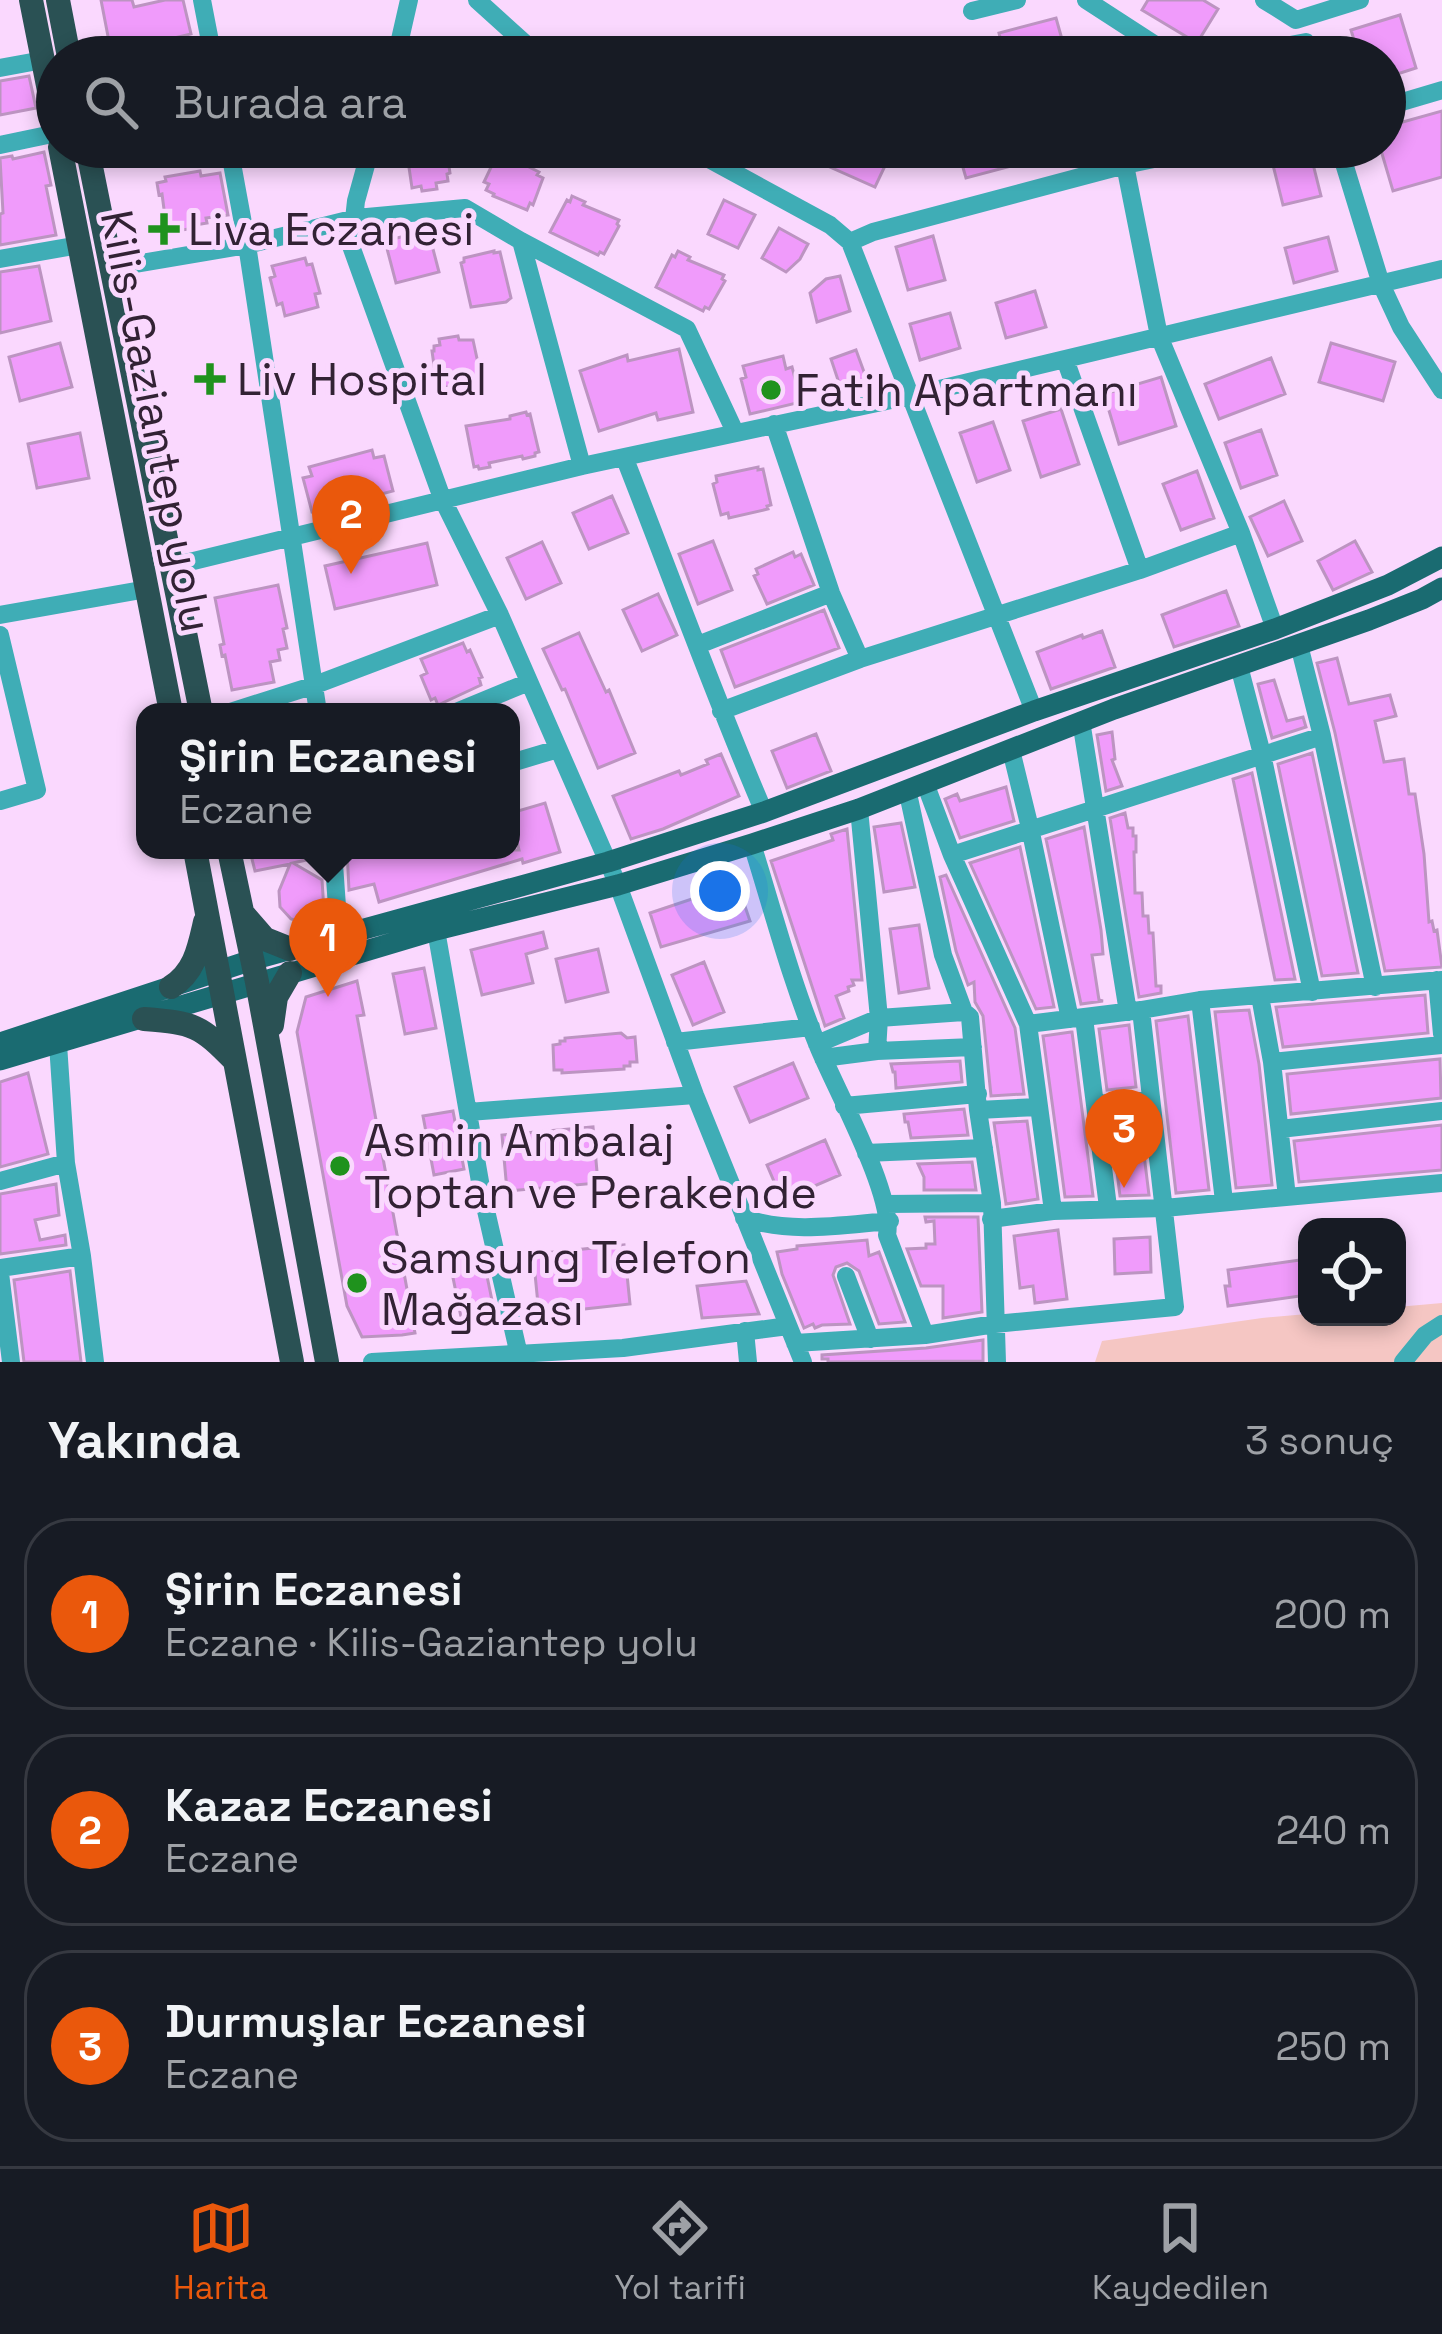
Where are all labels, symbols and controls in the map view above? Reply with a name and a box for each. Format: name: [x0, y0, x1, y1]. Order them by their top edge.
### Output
search box: [36, 36, 1406, 168]
icon: search: [78, 69, 144, 135]
text: Burada ara: [174, 74, 407, 131]
place label: Liva Eczanesi: [188, 201, 474, 258]
street label: Kilis-Gaziantep yolu: [88, 205, 225, 637]
marker: Liva Eczanesi: [151, 216, 177, 242]
place label: Liv Hospital: [237, 351, 487, 408]
place label: Fatih Apartmanı: [795, 362, 1138, 419]
marker: Liv Hospital: [194, 363, 226, 395]
marker: Fatih Apartmanı: [758, 377, 784, 403]
pin: 2: [312, 475, 390, 574]
popup: [136, 703, 520, 859]
text: Şirin Eczanesi: [179, 728, 477, 785]
text: Eczane: [179, 785, 313, 834]
your location: [690, 861, 750, 921]
pin: 1: [289, 898, 367, 997]
pin: 3: [1085, 1089, 1163, 1188]
place label: Asmin Ambalaj Toptan ve Perakende: [364, 1112, 817, 1221]
marker: Asmin Ambalaj Toptan ve Perakende: [327, 1153, 353, 1179]
map controls: [1298, 1218, 1406, 1326]
button: locate: [1298, 1218, 1406, 1326]
place label: Samsung Telefon Mağazası: [381, 1229, 751, 1338]
marker: Samsung Telefon Mağazası: [344, 1270, 370, 1296]
text: Yakında: [48, 1408, 241, 1473]
text: 3 sonuç: [1245, 1416, 1394, 1465]
text: Şirin Eczanesi: [165, 1561, 463, 1618]
text: 1: [81, 1590, 99, 1639]
text: 200 m: [1274, 1590, 1391, 1639]
text: Eczane · Kilis-Gaziantep yolu: [165, 1618, 698, 1667]
text: Kazaz Eczanesi: [165, 1777, 493, 1834]
text: 2: [78, 1806, 102, 1855]
text: 240 m: [1276, 1806, 1391, 1855]
text: Eczane: [165, 1834, 299, 1883]
text: Durmuşlar Eczanesi: [165, 1993, 587, 2050]
text: 3: [78, 2022, 102, 2071]
text: 250 m: [1276, 2022, 1391, 2071]
text: Eczane: [165, 2050, 299, 2099]
tab: Harita: [173, 2195, 268, 2309]
tab: Yol tarifi: [614, 2195, 746, 2309]
tab: Kaydedilen: [1092, 2195, 1269, 2309]

